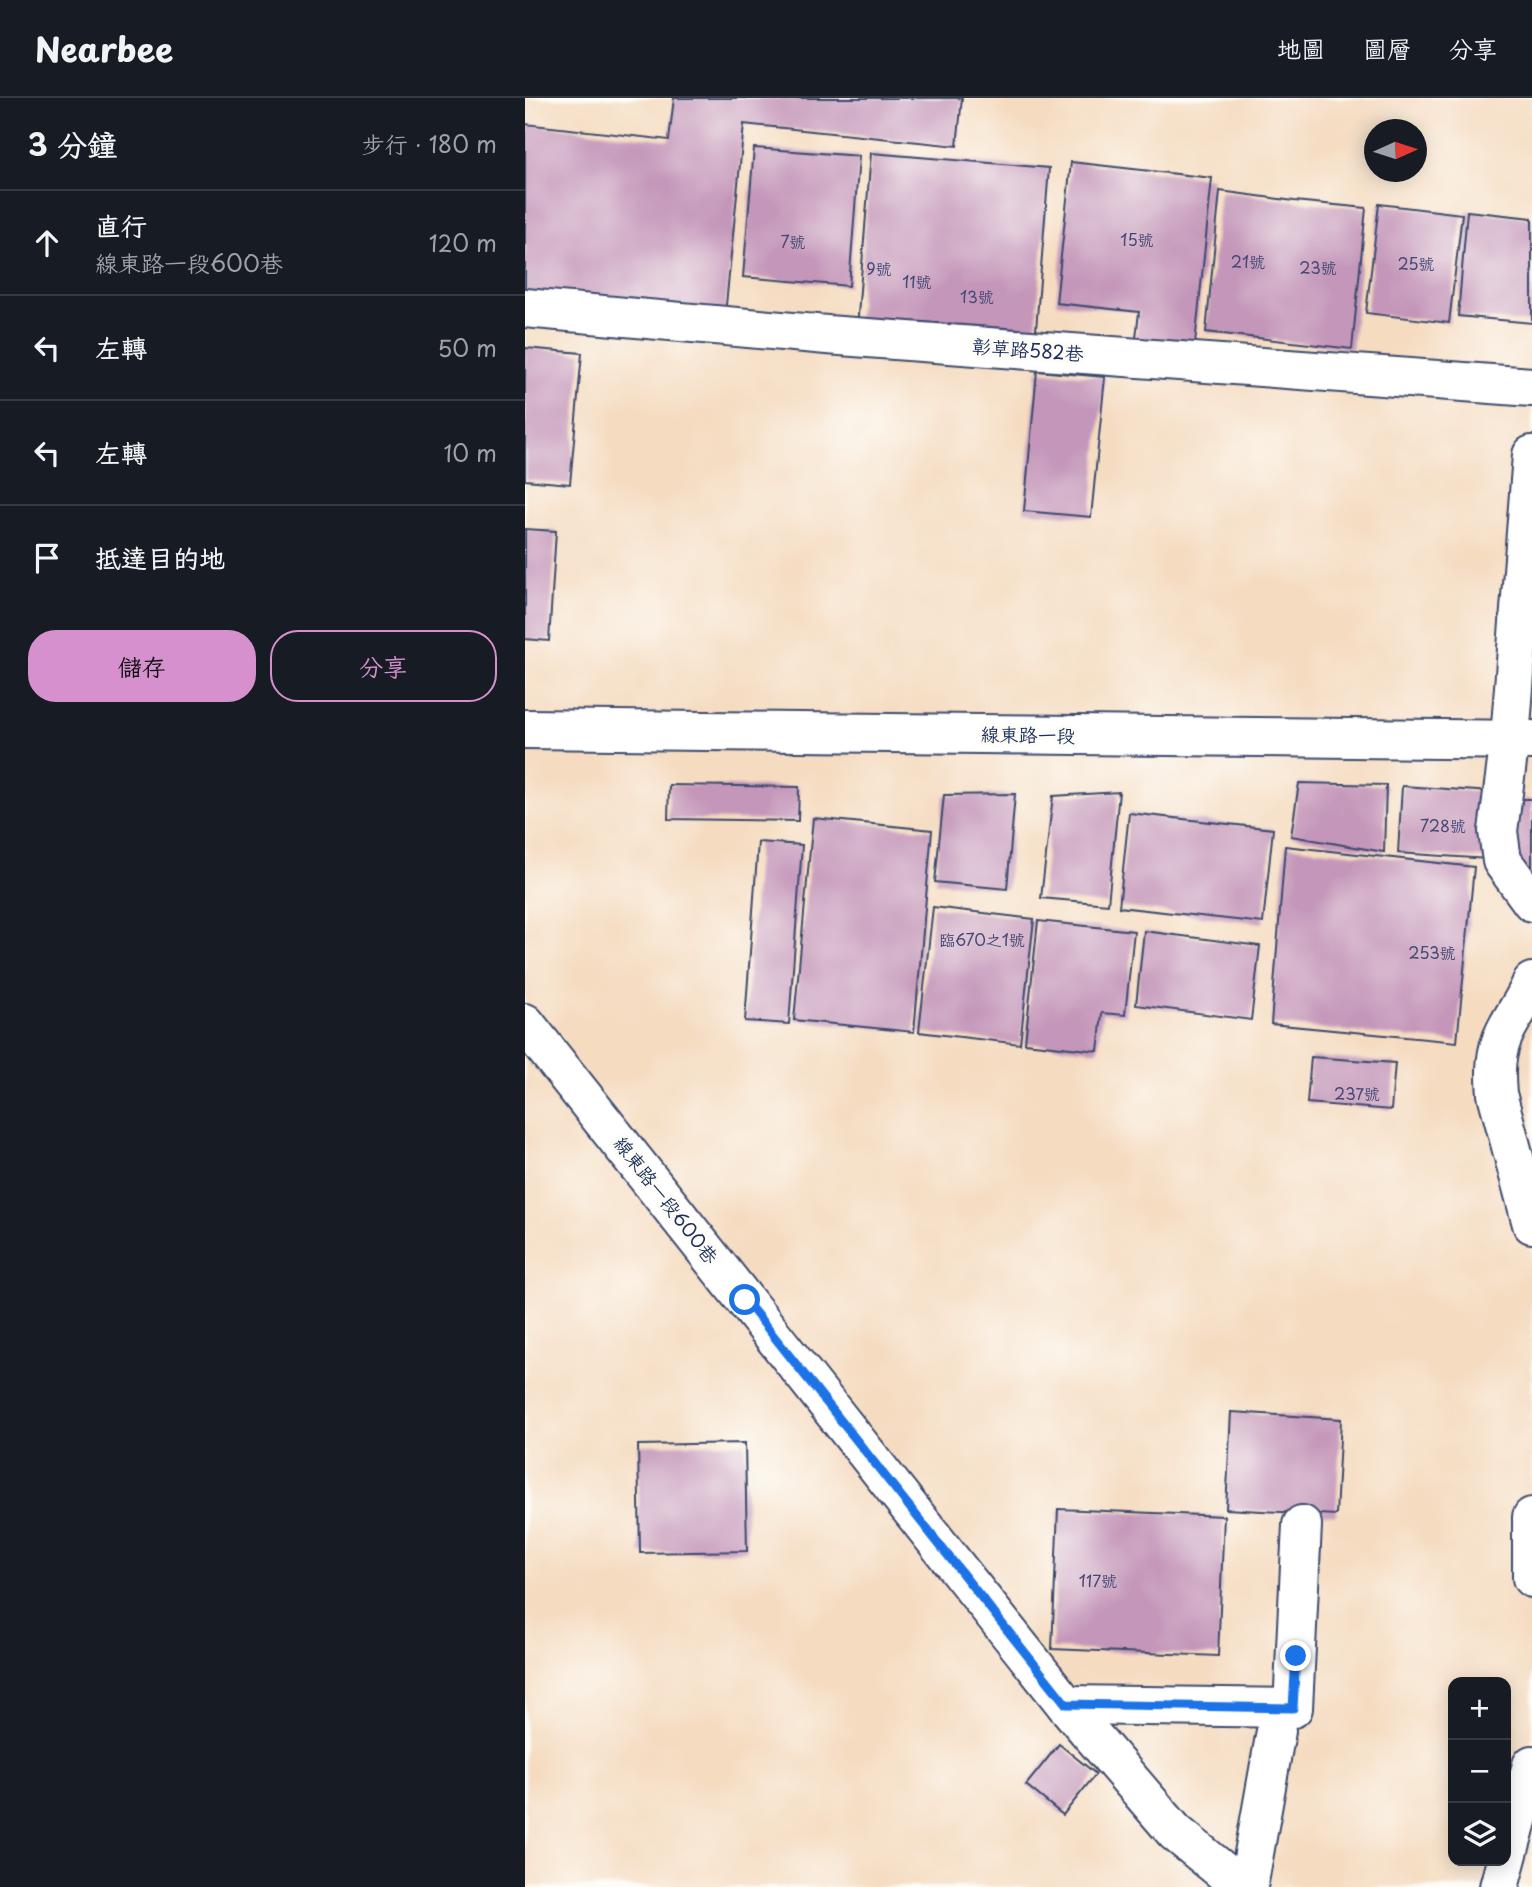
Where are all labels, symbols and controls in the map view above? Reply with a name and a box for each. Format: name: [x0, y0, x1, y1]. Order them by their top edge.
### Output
text: Nearbee: [35, 23, 173, 73]
text: 地圖: [1277, 30, 1325, 66]
text: 圖層: [1363, 30, 1411, 66]
text: 分享: [1449, 30, 1497, 66]
north arrow: [1364, 119, 1427, 182]
text: 3 分鐘: [28, 121, 117, 166]
text: 步行 · 180 m: [362, 126, 497, 161]
text: 直行: [95, 206, 147, 245]
icon: ahead: [28, 224, 66, 262]
text: 120 m: [429, 225, 497, 260]
house number: 15號: [1120, 227, 1154, 251]
house number: 7號: [780, 229, 806, 253]
text: 線東路一段600巷: [95, 245, 283, 280]
house number: 21號: [1231, 249, 1265, 273]
house number: 25號: [1397, 251, 1435, 275]
house number: 23號: [1299, 255, 1337, 279]
house number: 9號: [866, 256, 892, 280]
house number: 11號: [902, 269, 932, 293]
house number: 13號: [960, 284, 994, 308]
text: 左轉: [95, 328, 147, 367]
icon: left: [28, 329, 66, 367]
text: 50 m: [437, 330, 497, 365]
street label: 彰草路582巷: [971, 331, 1085, 367]
text: 左轉: [95, 433, 147, 472]
icon: left: [28, 434, 66, 472]
text: 10 m: [443, 435, 497, 470]
text: 抵達目的地: [95, 538, 225, 577]
icon: arrive: [28, 539, 66, 577]
button: 儲存: [28, 630, 256, 702]
button: 分享: [270, 630, 497, 702]
street label: 線東路一段: [980, 719, 1076, 749]
house number: 728號: [1420, 813, 1466, 837]
house number: 臨670之1號: [939, 927, 1025, 951]
house number: 253號: [1408, 940, 1456, 964]
house number: 237號: [1334, 1081, 1380, 1105]
street label: 線東路一段600巷: [608, 1130, 726, 1269]
route start: [729, 1284, 760, 1315]
house number: 117號: [1079, 1568, 1117, 1592]
route end: [1280, 1640, 1311, 1671]
map controls: [1448, 1677, 1511, 1866]
button: +: [1448, 1677, 1511, 1740]
button: −: [1448, 1740, 1511, 1803]
button: layers: [1448, 1803, 1511, 1866]

